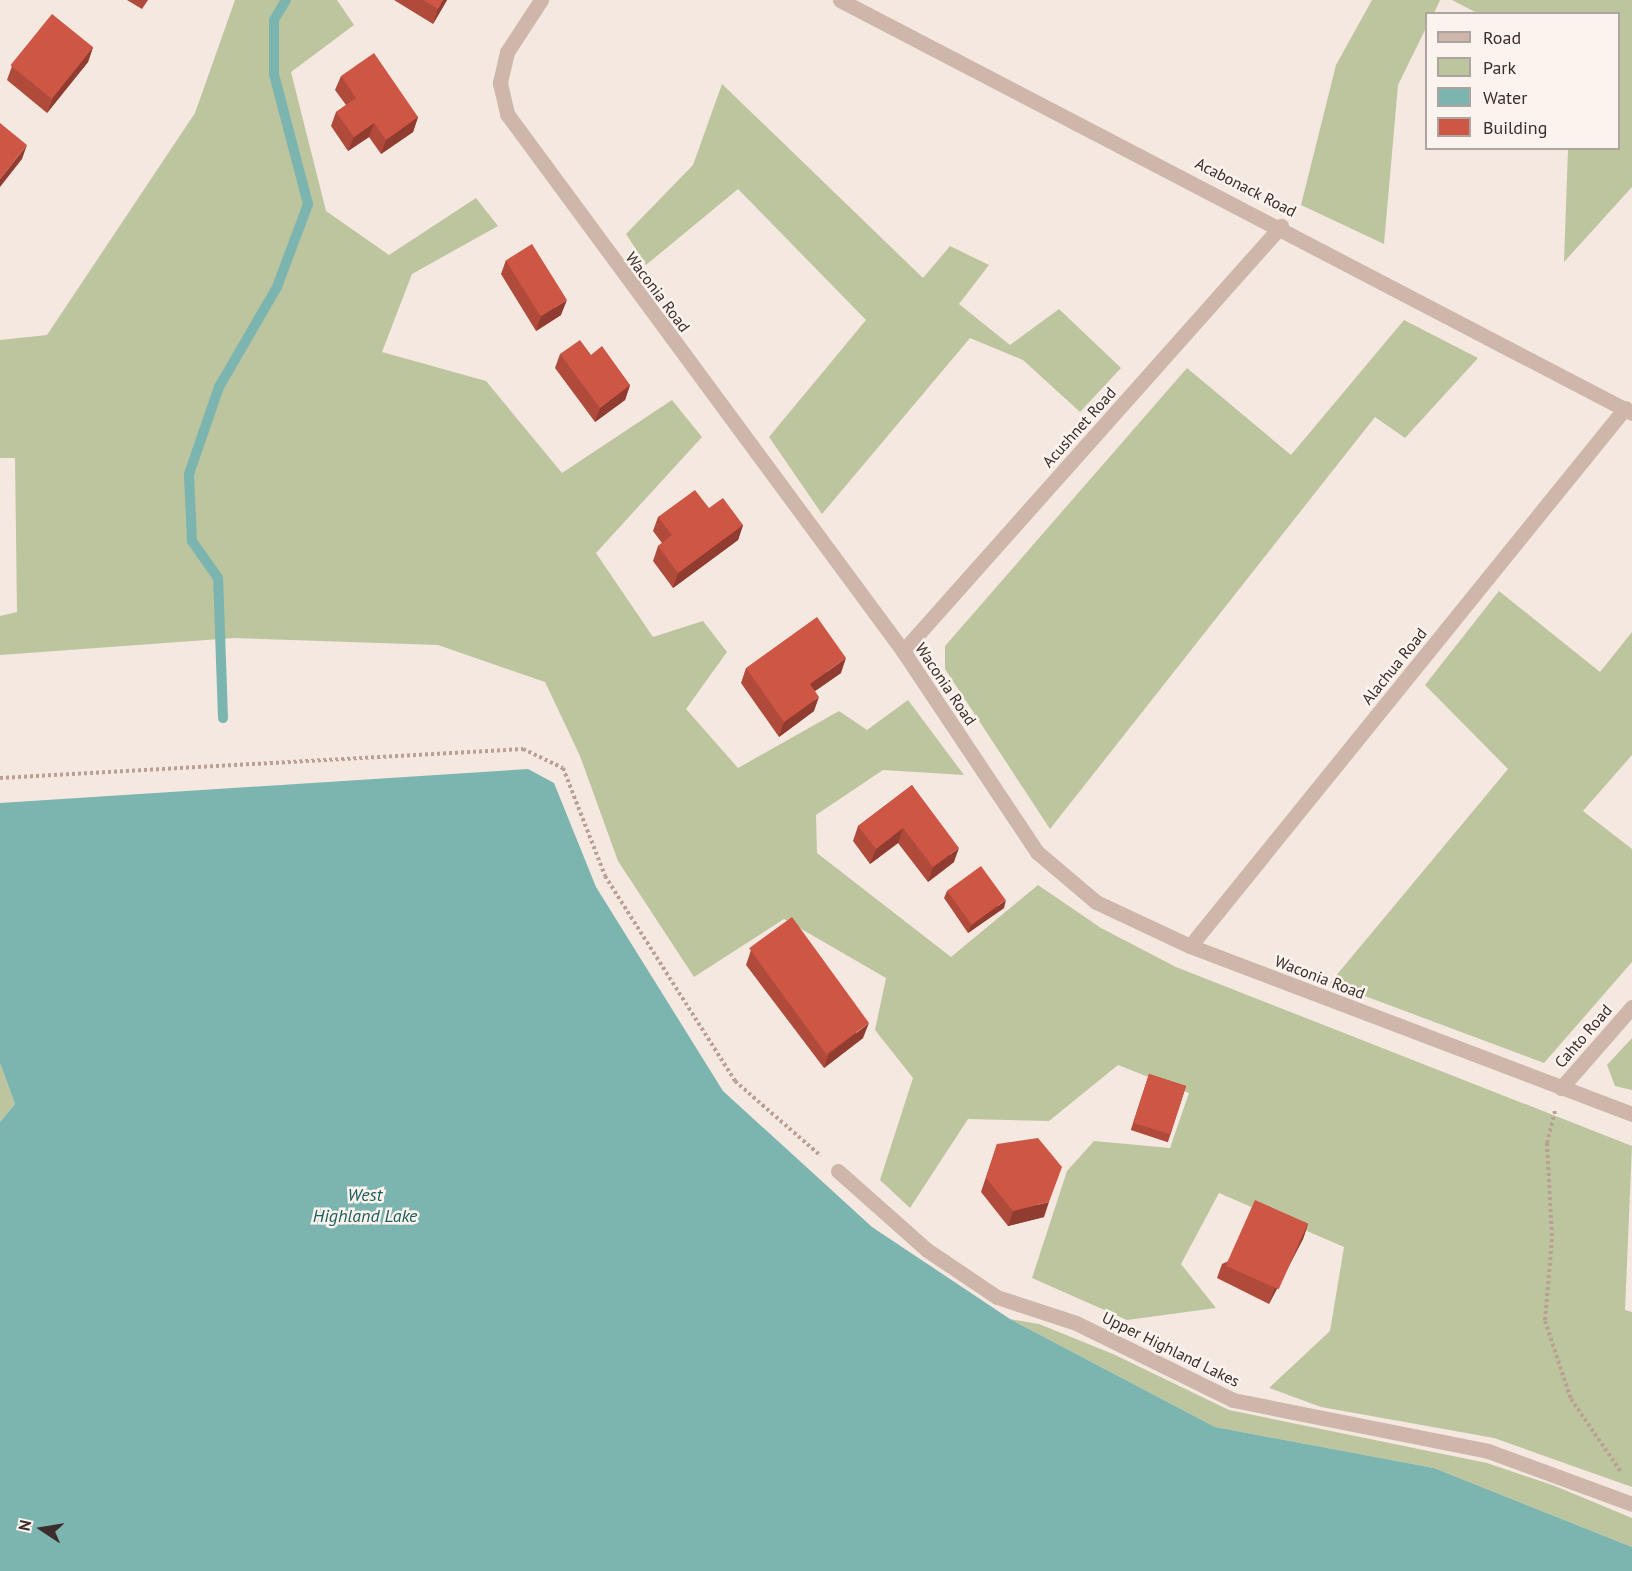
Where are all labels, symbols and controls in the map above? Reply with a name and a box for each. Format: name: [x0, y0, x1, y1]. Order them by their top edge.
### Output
legend: [1425, 12, 1620, 150]
text: Road: [1483, 26, 1521, 49]
text: Park: [1483, 56, 1516, 79]
text: Water: [1483, 86, 1527, 109]
text: Building: [1483, 116, 1547, 139]
street label: Acabonack Road: [1192, 153, 1300, 221]
street label: Waconia Road: [622, 248, 694, 336]
street label: Acushnet Road: [1038, 383, 1120, 471]
street label: Alachua Road: [1357, 624, 1431, 708]
street label: Waconia Road: [911, 639, 981, 729]
street label: Waconia Road: [1272, 951, 1368, 1003]
street label: Cahto Road: [1550, 1000, 1616, 1072]
water label: West Highland Lake: [313, 1185, 417, 1228]
street label: Upper Highland Lakes: [1099, 1307, 1243, 1391]
north arrow: [12, 1499, 72, 1559]
text: N: [14, 1518, 35, 1532]

